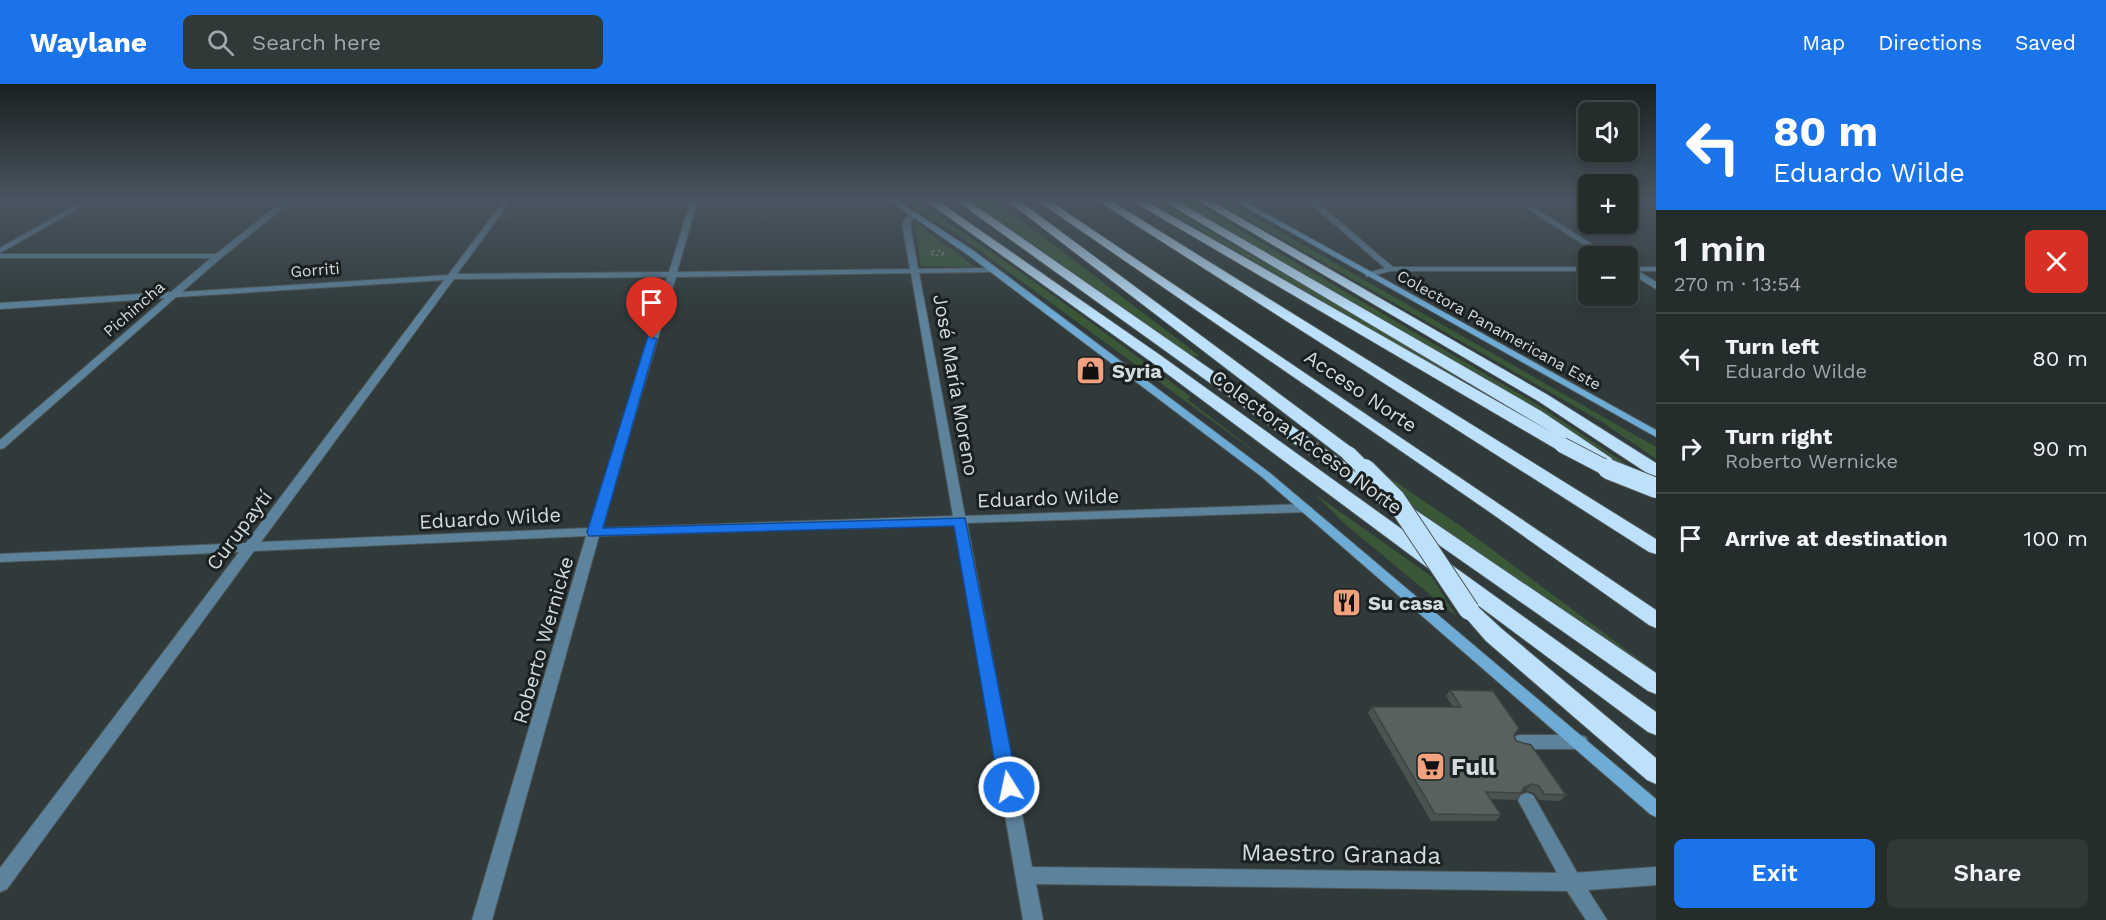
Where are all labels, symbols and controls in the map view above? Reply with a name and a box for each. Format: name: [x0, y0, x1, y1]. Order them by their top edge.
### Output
search box: [183, 15, 603, 69]
text: Waylane: [30, 26, 147, 59]
icon: search: [204, 26, 237, 59]
text: Search here: [252, 30, 381, 55]
text: Map: [1802, 30, 1845, 55]
text: Directions: [1878, 30, 1982, 55]
text: Saved: [2015, 30, 2076, 55]
map controls: [1578, 102, 1638, 306]
button: sound: [1578, 102, 1638, 162]
text: 80 m: [1773, 107, 1878, 156]
icon: left: [1674, 108, 1752, 186]
text: Eduardo Wilde: [1773, 157, 1965, 189]
button: +: [1578, 174, 1638, 234]
text: 1 min: [1674, 228, 1766, 270]
button: close: [2025, 230, 2088, 293]
button: −: [1578, 246, 1638, 306]
street label: Gorriti: [290, 259, 340, 281]
street label: Colectora Panamericana Este: [1394, 266, 1604, 394]
text: 270 m · 13:54: [1674, 272, 1801, 296]
street label: Pichincha: [99, 277, 169, 341]
pin: [626, 277, 677, 339]
icon: arrive: [635, 286, 668, 319]
street label: José María Moreno: [928, 292, 984, 478]
text: Turn left: [1725, 334, 1819, 359]
icon: left: [1674, 342, 1707, 375]
street label: Acceso Norte: [1300, 345, 1422, 437]
text: 80 m: [2032, 346, 2088, 371]
shop icon: Syria: [1075, 355, 1107, 387]
place label: Syria: [1112, 359, 1162, 383]
text: Eduardo Wilde: [1725, 359, 1867, 383]
street label: Colectora Acceso Norte: [1207, 365, 1407, 519]
text: Turn right: [1725, 424, 1832, 449]
icon: right: [1674, 432, 1707, 465]
text: 90 m: [2032, 436, 2088, 461]
text: Roberto Wernicke: [1725, 449, 1898, 473]
street label: Eduardo Wilde: [977, 484, 1119, 512]
street label: Curupaytí: [201, 485, 277, 575]
street label: Eduardo Wilde: [418, 502, 562, 534]
icon: arrive: [1674, 522, 1707, 555]
text: Arrive at destination: [1725, 526, 1948, 551]
text: 100 m: [2024, 526, 2088, 551]
street label: Roberto Wernicke: [508, 554, 578, 726]
restaurant icon: Su casa: [1331, 587, 1363, 619]
place label: Su casa: [1368, 591, 1445, 615]
supermarket icon: Full: [1414, 751, 1446, 783]
place label: Full: [1451, 753, 1496, 781]
position arrow: [977, 755, 1041, 819]
street label: Maestro Granada: [1241, 838, 1441, 870]
button: Exit: [1674, 839, 1875, 908]
button: Share: [1887, 839, 2088, 908]

